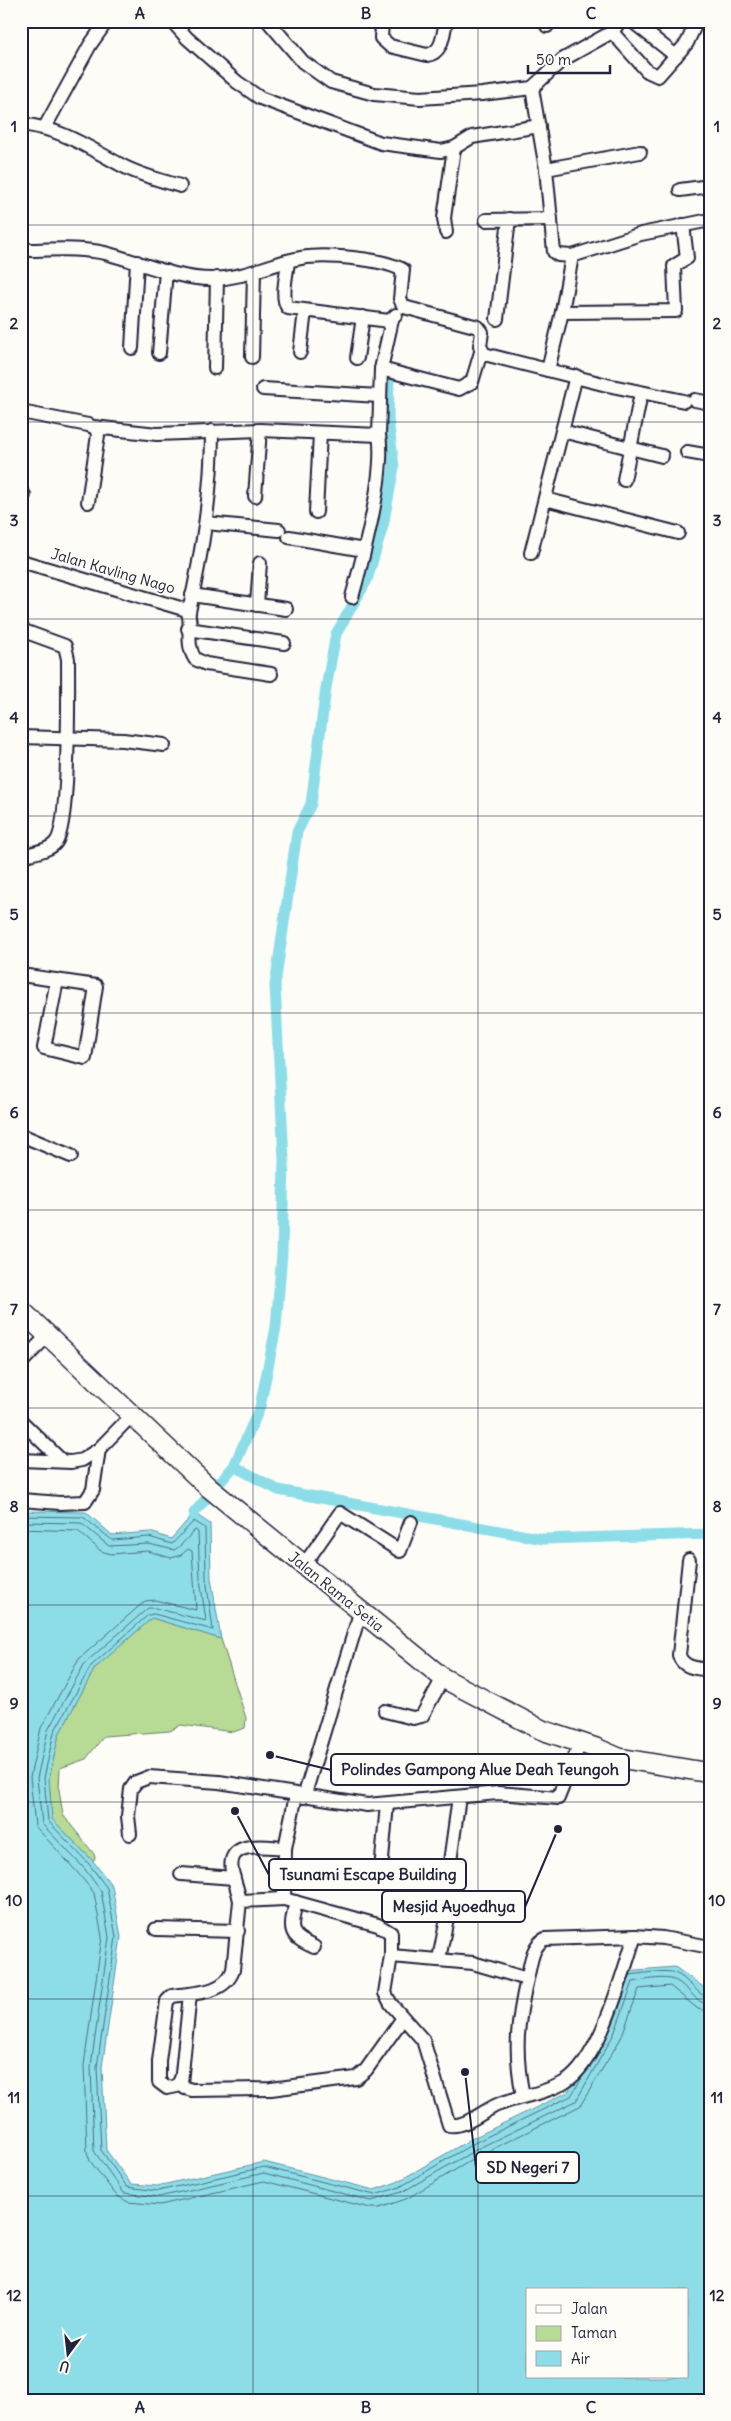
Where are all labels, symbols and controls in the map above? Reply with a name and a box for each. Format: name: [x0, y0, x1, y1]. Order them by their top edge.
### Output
text: A: [135, 3, 145, 23]
text: B: [361, 3, 372, 23]
text: C: [586, 3, 597, 23]
scale bar: [528, 42, 611, 74]
text: 50 m: [536, 50, 571, 69]
text: 1: [11, 116, 17, 136]
text: 1: [714, 116, 720, 136]
text: 2: [10, 313, 19, 333]
text: 2: [713, 313, 722, 333]
text: 3: [9, 510, 19, 530]
text: 3: [712, 510, 722, 530]
street label: Jalan Kavling Nago: [49, 544, 177, 597]
text: 4: [9, 707, 19, 727]
text: 4: [712, 707, 722, 727]
text: 5: [9, 904, 19, 924]
text: 5: [712, 904, 722, 924]
text: 6: [9, 1102, 19, 1122]
text: 6: [712, 1102, 722, 1122]
text: 7: [10, 1299, 18, 1319]
text: 7: [713, 1299, 721, 1319]
text: 8: [9, 1496, 19, 1516]
text: 8: [712, 1496, 722, 1516]
street label: Jalan Rama Setia: [285, 1547, 388, 1636]
text: 9: [9, 1693, 19, 1713]
text: 9: [712, 1693, 722, 1713]
callout: Polindes Gampong Alue Deah Teungoh: [331, 1754, 629, 1785]
text: Polindes Gampong Alue Deah Teungoh: [341, 1759, 619, 1780]
callout: Tsunami Escape Building: [269, 1859, 466, 1890]
text: Tsunami Escape Building: [279, 1864, 457, 1885]
text: 10: [6, 1890, 22, 1910]
text: 10: [709, 1890, 725, 1910]
callout: Mesjid Ayoedhya: [382, 1891, 525, 1922]
text: Mesjid Ayoedhya: [393, 1896, 515, 1917]
text: 11: [8, 2087, 20, 2107]
text: 11: [711, 2087, 723, 2107]
callout: SD Negeri 7: [476, 2152, 579, 2183]
text: SD Negeri 7: [487, 2157, 570, 2178]
text: 12: [6, 2285, 22, 2305]
text: 12: [709, 2285, 725, 2305]
legend: [526, 2288, 688, 2378]
text: Jalan: [571, 2299, 608, 2318]
text: Taman: [571, 2323, 617, 2342]
north arrow: [42, 2328, 92, 2378]
text: Air: [571, 2349, 590, 2368]
text: U: [58, 2357, 72, 2376]
text: A: [135, 2397, 145, 2417]
text: B: [361, 2397, 372, 2417]
text: C: [586, 2397, 597, 2417]

